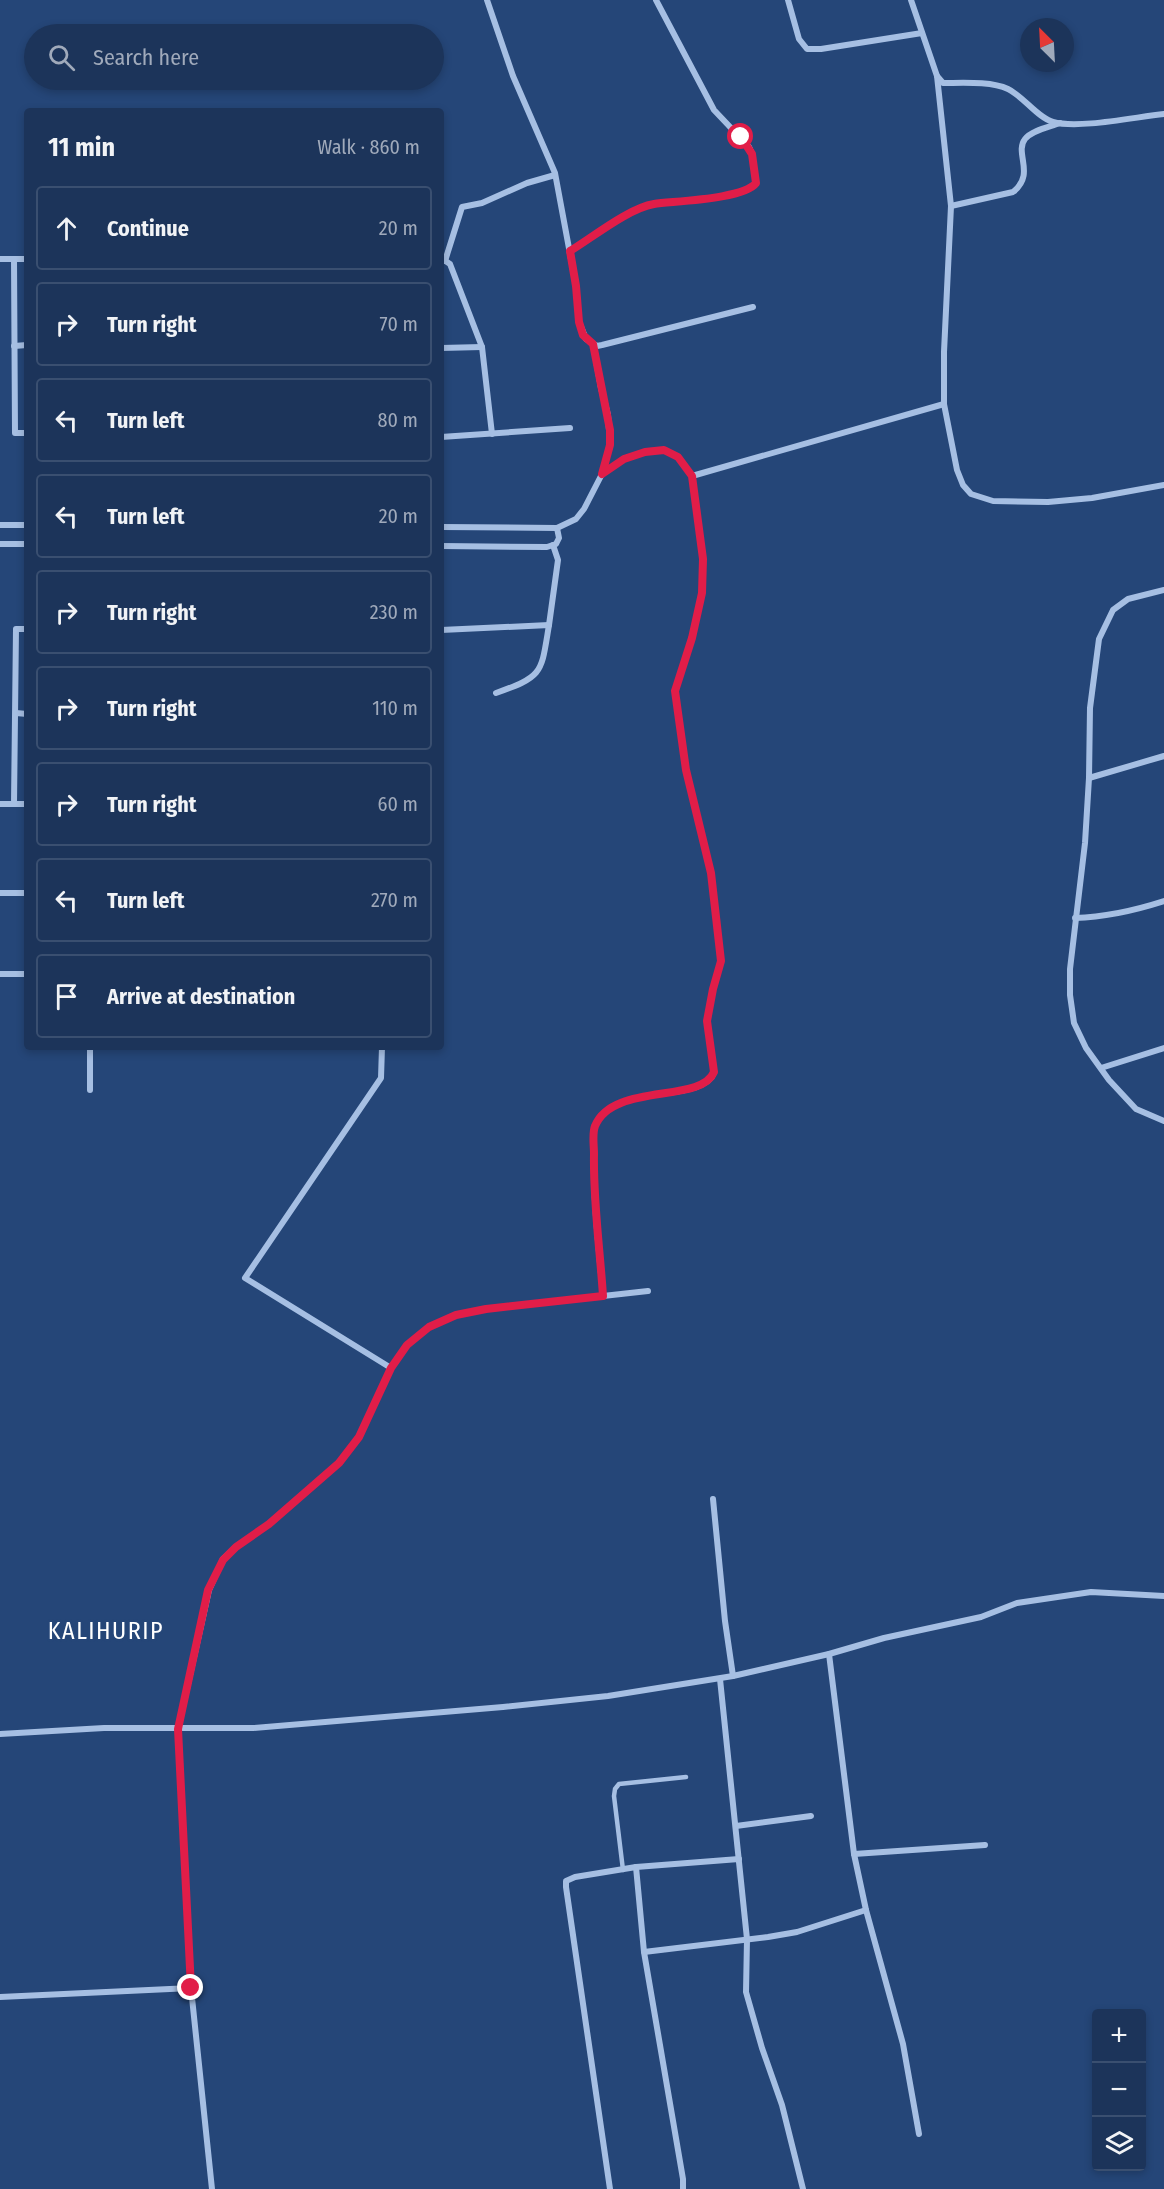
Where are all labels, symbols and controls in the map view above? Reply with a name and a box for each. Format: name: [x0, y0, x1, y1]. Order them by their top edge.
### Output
north arrow: [1020, 18, 1074, 72]
search box: [24, 24, 444, 90]
icon: search: [45, 41, 78, 74]
text: Search here: [93, 44, 199, 71]
route start: [727, 123, 753, 149]
text: 11 min: [48, 132, 115, 163]
text: Walk · 860 m: [317, 135, 420, 159]
icon: ahead: [50, 212, 83, 245]
text: Continue: [107, 215, 189, 242]
text: 20 m: [379, 216, 418, 240]
icon: right: [50, 308, 83, 341]
text: Turn right: [107, 311, 196, 338]
text: 70 m: [380, 312, 418, 336]
icon: left: [50, 404, 83, 437]
text: Turn left: [107, 407, 185, 434]
text: 80 m: [378, 408, 418, 432]
icon: left: [50, 500, 83, 533]
text: Turn left: [107, 503, 185, 530]
text: 20 m: [379, 504, 418, 528]
icon: right: [50, 596, 83, 629]
text: Turn right: [107, 599, 196, 626]
text: 230 m: [370, 600, 418, 624]
icon: right: [50, 692, 83, 725]
text: Turn right: [107, 695, 196, 722]
text: 110 m: [372, 696, 418, 720]
icon: right: [50, 788, 83, 821]
text: Turn right: [107, 791, 196, 818]
text: 60 m: [378, 792, 418, 816]
icon: left: [50, 884, 83, 917]
text: Turn left: [107, 887, 185, 914]
text: 270 m: [371, 888, 418, 912]
icon: arrive: [50, 980, 83, 1013]
text: Arrive at destination: [107, 983, 295, 1010]
district label: KALIHURIP: [48, 1617, 164, 1645]
route end: [177, 1974, 203, 2000]
map controls: [1092, 2009, 1146, 2171]
button: +: [1092, 2009, 1146, 2063]
button: −: [1092, 2063, 1146, 2117]
button: layers: [1092, 2117, 1146, 2171]

